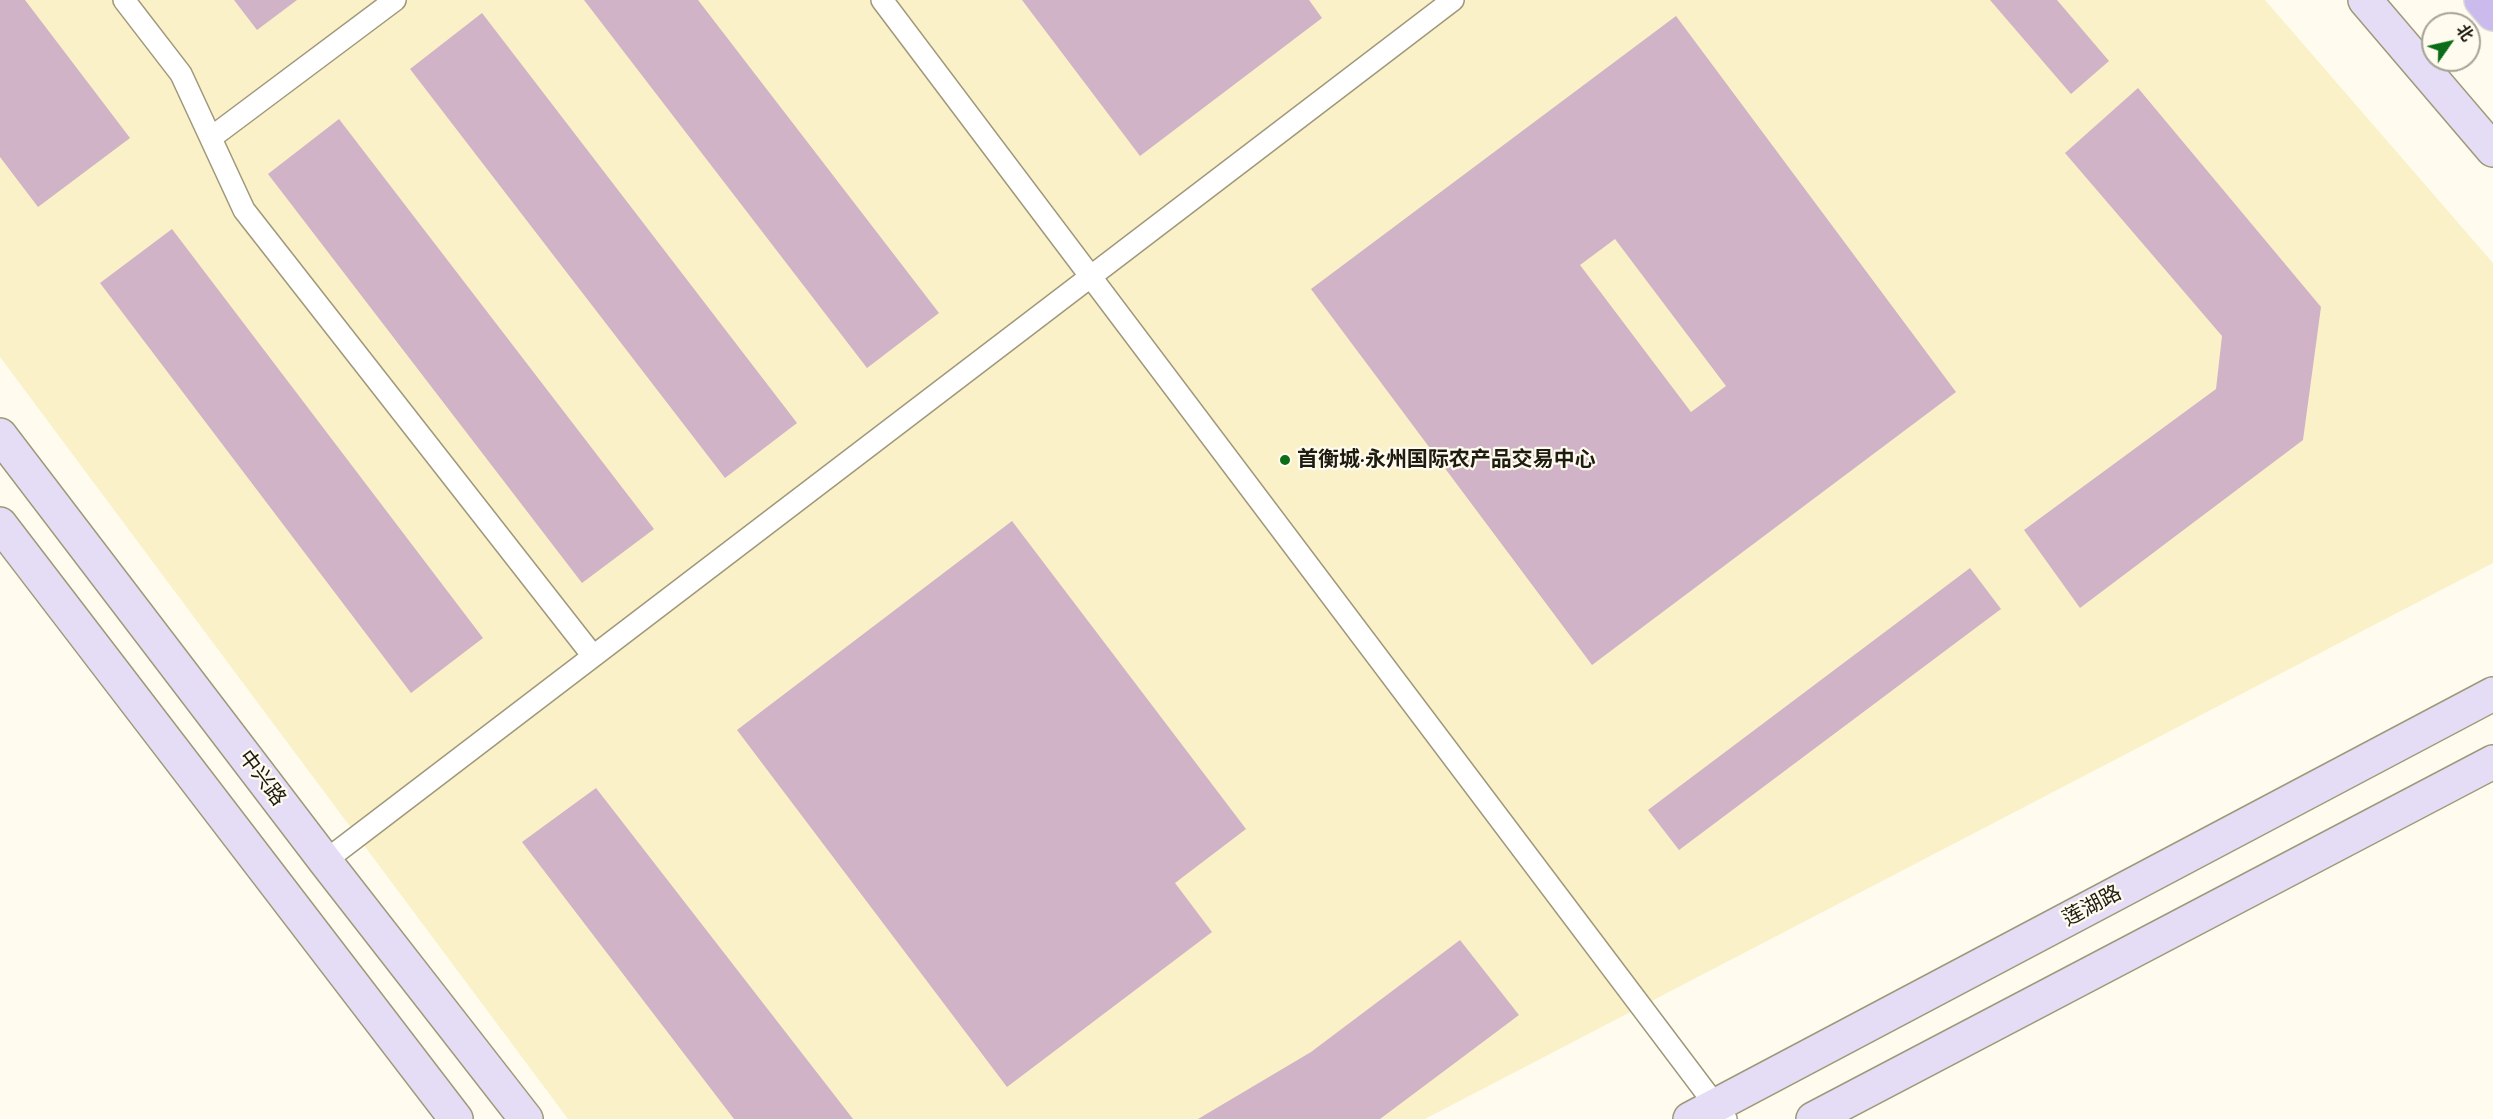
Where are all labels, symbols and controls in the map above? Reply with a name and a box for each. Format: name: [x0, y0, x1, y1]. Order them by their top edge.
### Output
north arrow: [2421, 12, 2481, 72]
text: 北: [2453, 22, 2475, 44]
place label: 首衡城·永州国际农产品交易中心: [1297, 447, 1596, 473]
marker: 首衡城·永州国际农产品交易中心: [1278, 453, 1292, 467]
street label: 中兴路: [233, 745, 291, 811]
street label: 莲湖路: [2058, 880, 2126, 932]

